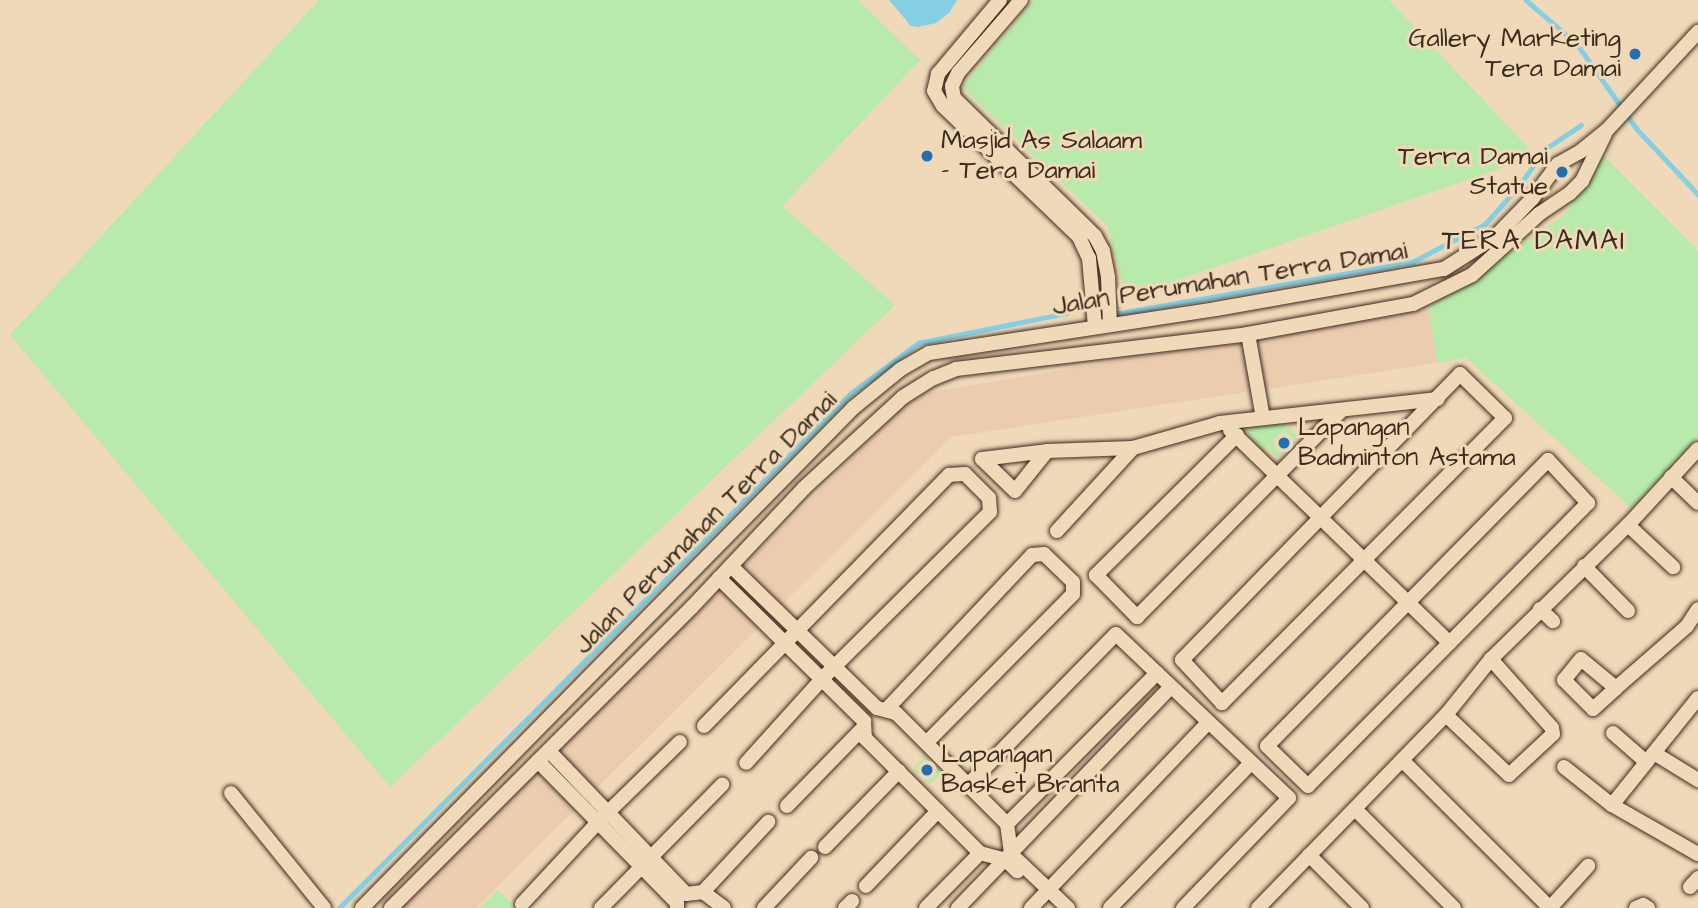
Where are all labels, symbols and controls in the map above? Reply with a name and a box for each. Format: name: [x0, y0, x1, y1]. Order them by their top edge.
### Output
place label: Gallery Marketing Tera Damai: [1409, 23, 1621, 84]
marker: Gallery Marketing Tera Damai: [1627, 46, 1643, 62]
place label: Masjid As Salaam - Tera Damai: [941, 125, 1142, 186]
place label: Terra Damai Statue: [1398, 141, 1548, 202]
marker: Masjid As Salaam - Tera Damai: [919, 148, 935, 164]
marker: Terra Damai Statue: [1554, 164, 1570, 180]
district label: TERA DAMAI: [1443, 224, 1625, 258]
street label: Jalan Perumahan Terra Damai: [1050, 236, 1410, 322]
street label: Jalan Perumahan Terra Damai: [568, 385, 844, 661]
place label: Lapangan Badminton Astama: [1298, 412, 1516, 474]
marker: Lapangan Badminton Astama: [1276, 435, 1292, 451]
place label: Lapangan Basket Branta: [941, 739, 1120, 800]
marker: Lapangan Basket Branta: [919, 762, 935, 778]

